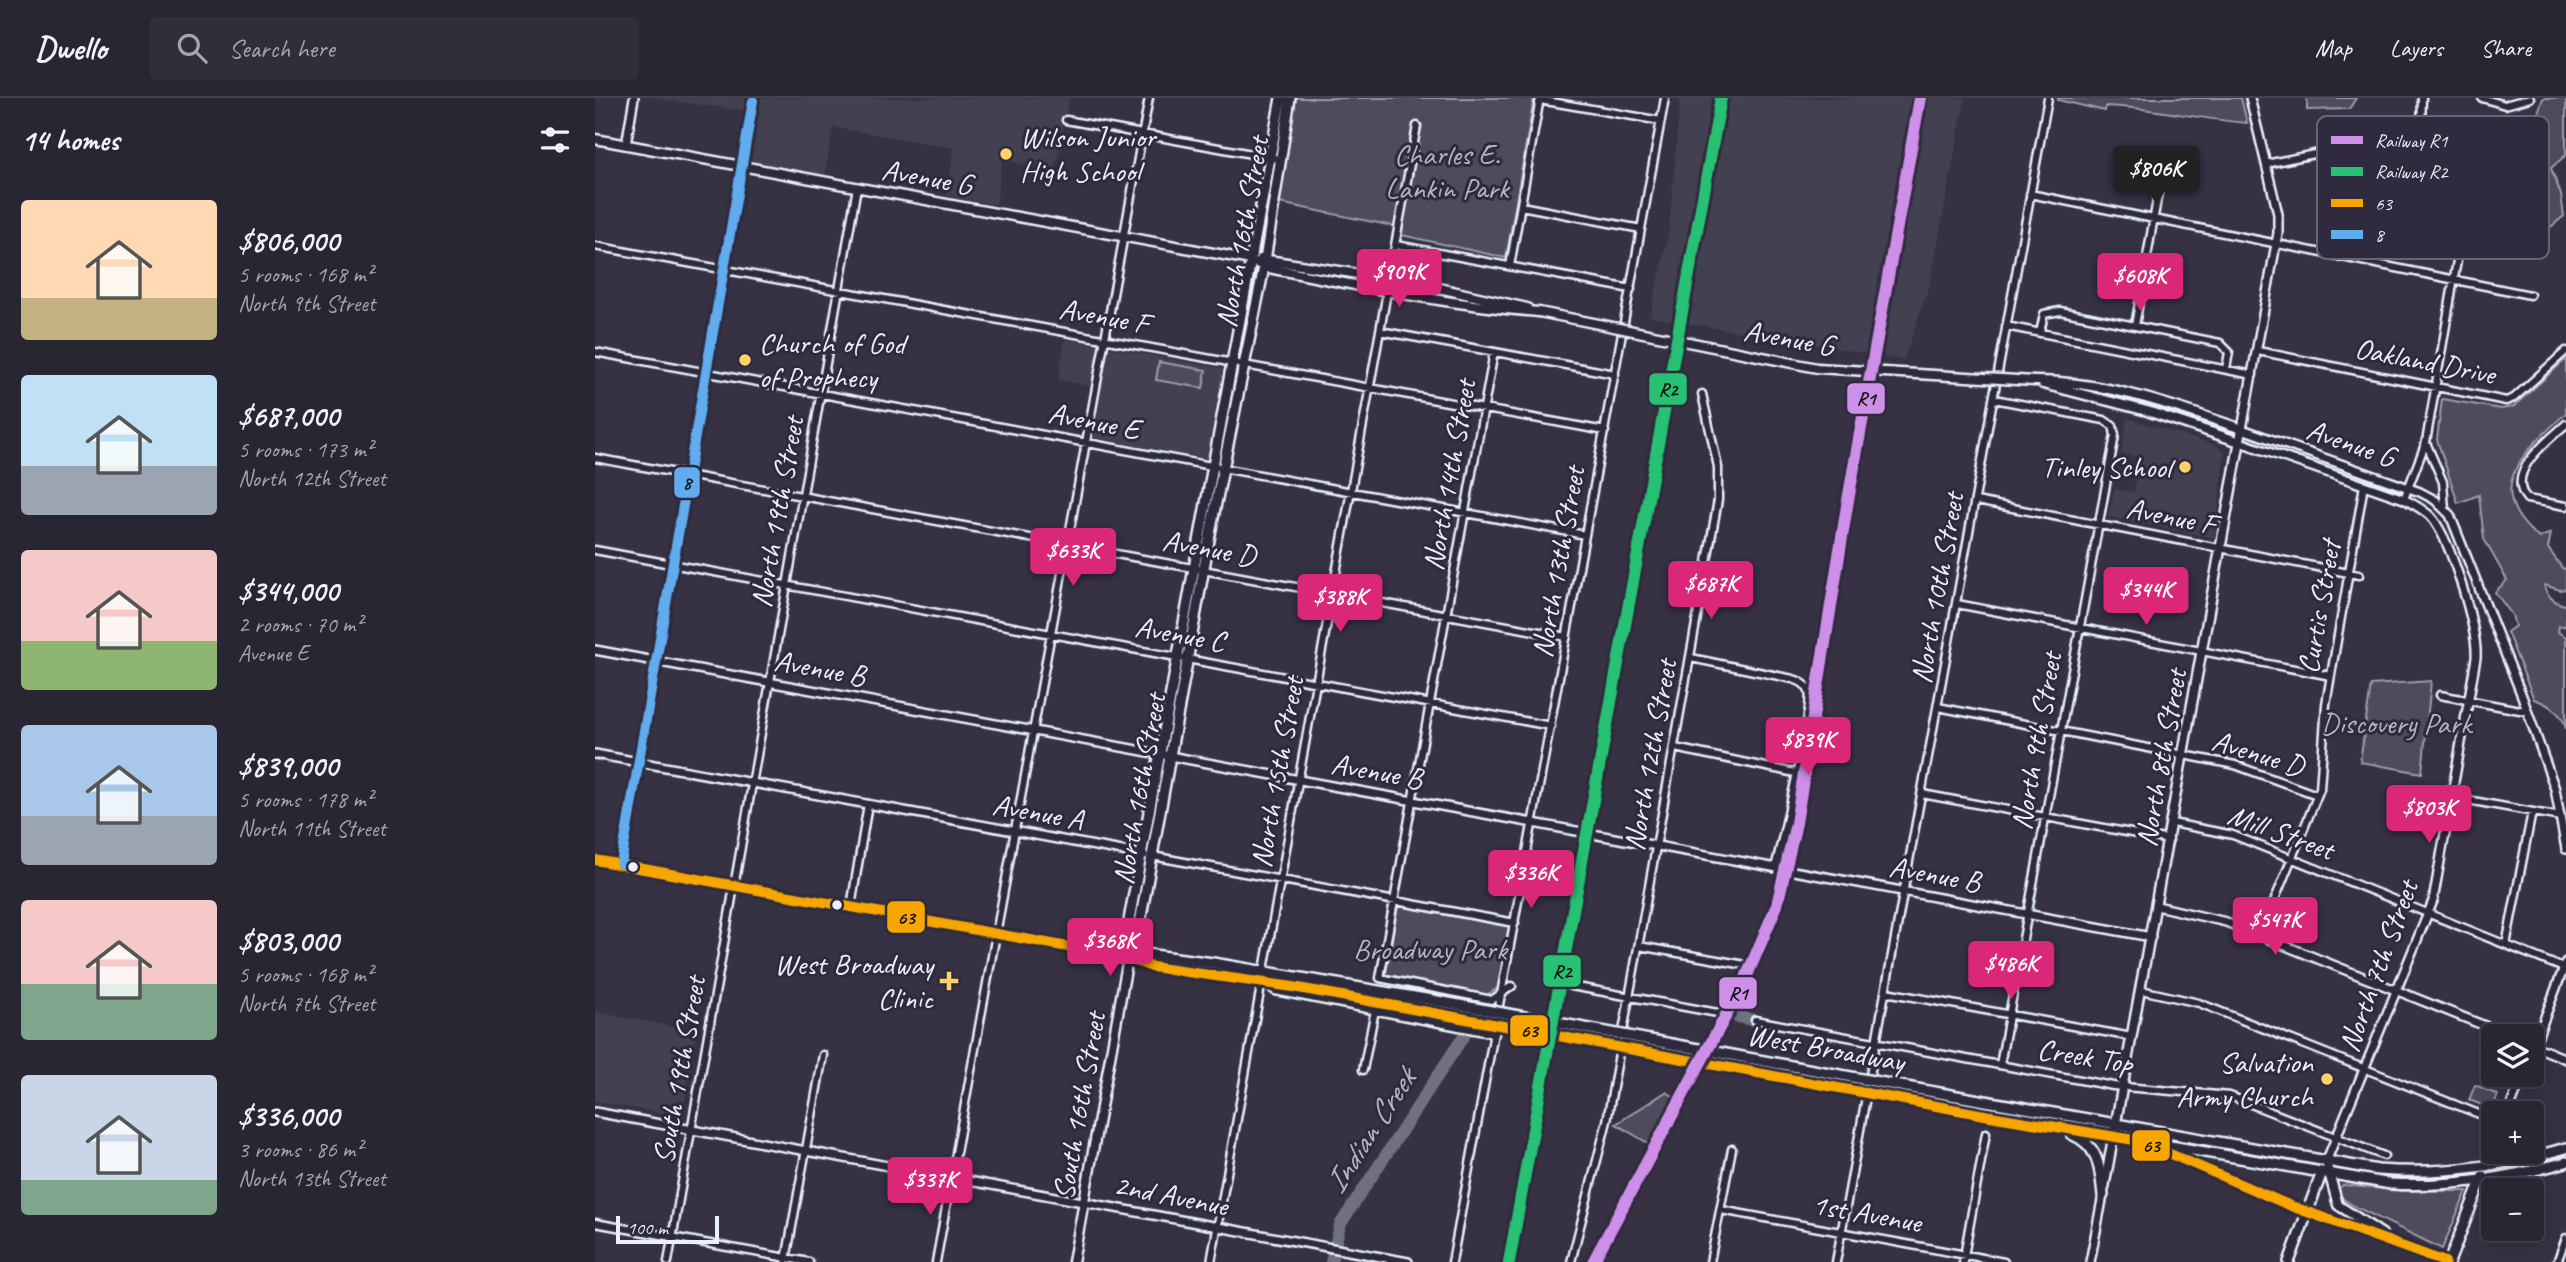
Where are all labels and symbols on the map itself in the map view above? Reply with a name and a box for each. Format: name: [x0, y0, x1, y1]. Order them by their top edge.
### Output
legend: [2317, 116, 2549, 259]
place label: Wilson Junior High School: [1020, 118, 1158, 190]
text: Railway R1: [2375, 129, 2449, 153]
street label: North 16th Street: [1207, 131, 1278, 330]
park label: Charles E. Lankin Park: [1385, 135, 1511, 207]
marker: Wilson Junior High School: [998, 146, 1014, 162]
pin: $806K: [2107, 146, 2205, 206]
street label: Avenue G: [879, 150, 978, 204]
text: Railway R2: [2375, 160, 2449, 184]
text: 63: [2375, 192, 2394, 216]
text: 8: [2375, 223, 2386, 247]
pin: $909K: [1350, 250, 1448, 309]
pin: $608K: [2091, 254, 2189, 313]
street label: Avenue F: [1056, 289, 1158, 344]
street label: Avenue G: [1741, 311, 1840, 365]
place label: Church of God of Prophecy: [759, 324, 909, 396]
street label: Oakland Drive: [2352, 329, 2501, 394]
marker: Church of God of Prophecy: [737, 352, 753, 368]
line badge: R2: [1648, 372, 1688, 406]
street label: North 14th Street: [1414, 374, 1485, 573]
text: R2: [1659, 378, 1680, 402]
line badge: R1: [1846, 382, 1886, 415]
text: R1: [1857, 387, 1878, 411]
street label: Avenue E: [1045, 394, 1147, 449]
street label: Avenue G: [2302, 410, 2403, 477]
street label: North 19th Street: [742, 411, 813, 610]
place label: Tinley School: [2041, 448, 2176, 486]
marker: Tinley School: [2177, 459, 2193, 475]
street label: North 13th Street: [1523, 461, 1594, 660]
line badge: 8: [673, 466, 701, 499]
text: 8: [683, 471, 694, 495]
street label: North 10th Street: [1902, 487, 1973, 686]
street label: Avenue F: [2123, 489, 2225, 544]
street label: Avenue D: [1160, 521, 1261, 575]
pin: $633K: [1024, 528, 1122, 588]
street label: Curtis Street: [2289, 534, 2350, 676]
pin: $687K: [1662, 561, 1760, 621]
pin: $344K: [2097, 568, 2195, 627]
pin: $388K: [1291, 574, 1389, 634]
street label: Avenue C: [1132, 607, 1231, 661]
street label: Avenue B: [771, 641, 871, 695]
street label: North 9th Street: [2002, 646, 2071, 833]
street label: North 12th Street: [1615, 654, 1686, 853]
street label: North 8th Street: [2127, 663, 2196, 850]
street label: North 15th Street: [1242, 671, 1313, 870]
street label: North 16th Street: [1104, 688, 1175, 887]
park label: Discovery Park: [2321, 704, 2473, 742]
pin: $839K: [1759, 718, 1857, 777]
street label: Avenue D: [2208, 721, 2311, 786]
street label: Avenue B: [1328, 744, 1428, 798]
street label: Avenue A: [990, 785, 1088, 839]
pin: $803K: [2380, 786, 2478, 845]
street label: Mill Street: [2223, 795, 2342, 870]
street label: Avenue B: [1886, 847, 1986, 901]
pin: $336K: [1482, 850, 1580, 910]
unlabelled marker: [626, 860, 640, 874]
street label: North 7th Street: [2329, 872, 2428, 1057]
unlabelled marker: [830, 898, 844, 912]
pin: $547K: [2226, 898, 2324, 957]
line badge: 63: [886, 900, 926, 934]
text: 63: [897, 906, 917, 930]
pin: $368K: [1061, 918, 1159, 978]
park label: Broadway Park: [1353, 930, 1509, 968]
pin: $486K: [1962, 942, 2060, 1001]
place label: West Broadway Clinic: [774, 945, 936, 1017]
line badge: R2: [1542, 954, 1582, 988]
text: R2: [1553, 960, 1574, 984]
street label: South 19th Street: [644, 970, 715, 1167]
marker: West Broadway Clinic: [939, 971, 959, 991]
line badge: R1: [1718, 976, 1758, 1010]
text: R1: [1729, 982, 1750, 1006]
street label: South 16th Street: [1044, 1006, 1115, 1203]
line badge: 63: [1509, 1014, 1549, 1047]
street label: West Broadway: [1745, 1016, 1910, 1081]
text: 63: [1520, 1019, 1540, 1043]
street label: Creek Top: [2035, 1030, 2137, 1083]
place label: Salvation Army Church: [2177, 1043, 2315, 1115]
water label: Indian Creek: [1315, 1057, 1428, 1201]
marker: Salvation Army Church: [2319, 1071, 2335, 1087]
line badge: 63: [2131, 1129, 2171, 1162]
text: 63: [2142, 1134, 2162, 1158]
pin: $337K: [881, 1158, 979, 1217]
street label: 2nd Avenue: [1111, 1165, 1233, 1225]
street label: 1st Avenue: [1810, 1185, 1927, 1242]
scale bar: [616, 1213, 719, 1245]

